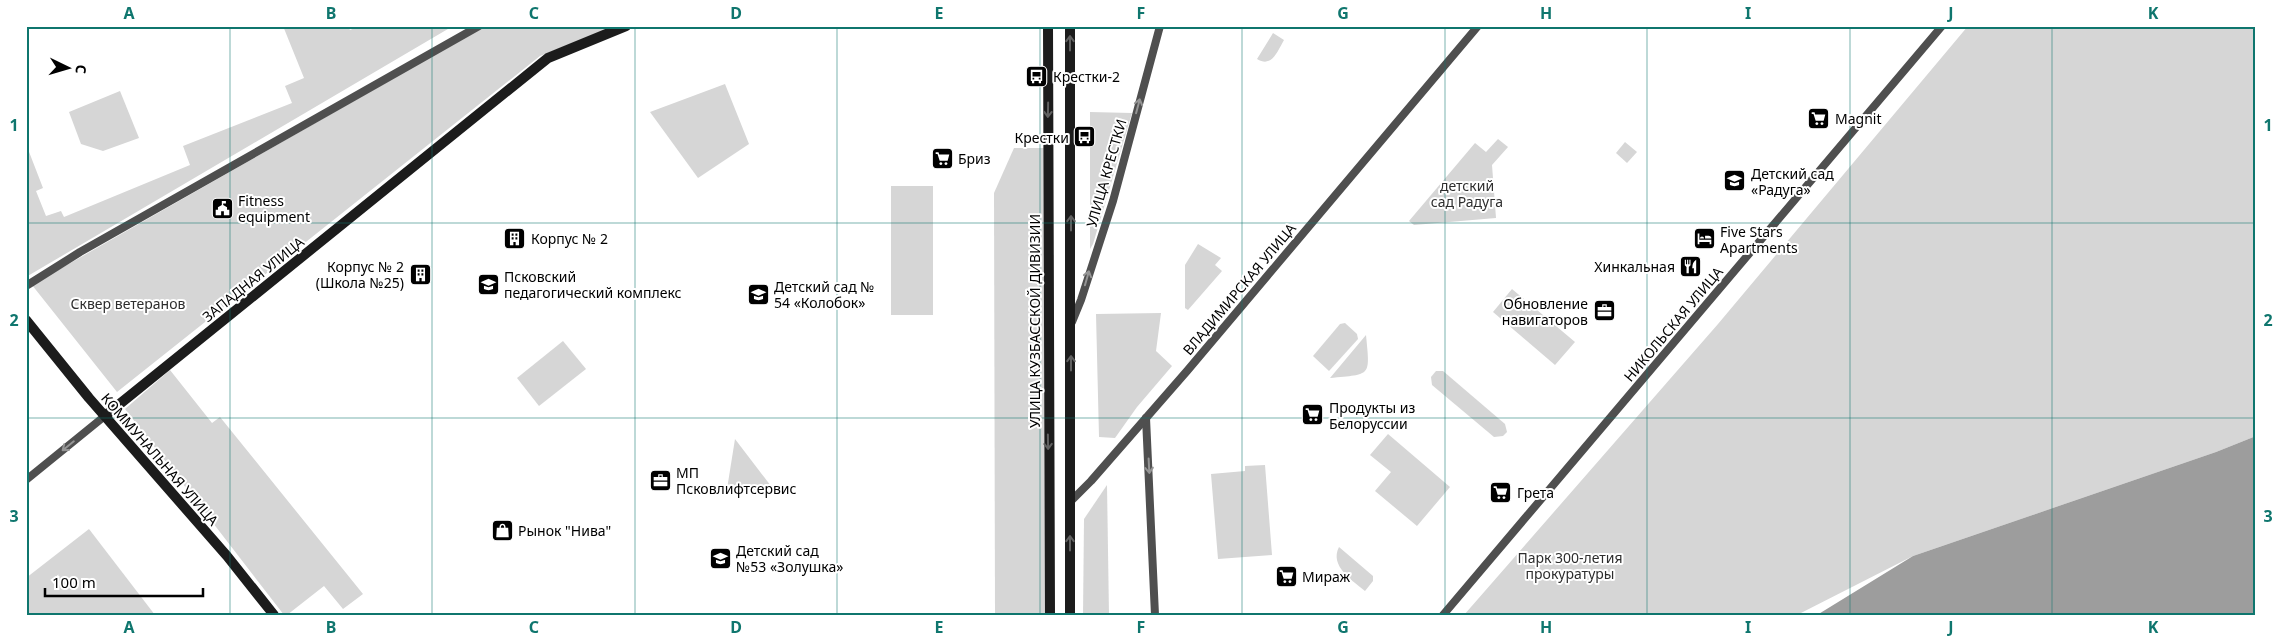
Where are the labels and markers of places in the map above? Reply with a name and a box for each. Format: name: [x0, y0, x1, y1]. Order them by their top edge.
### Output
bus stop icon: Крестки-2: [1025, 64, 1049, 88]
place label: Крестки-2: [1053, 67, 1120, 86]
supermarket icon: Magnit: [1807, 106, 1831, 130]
place label: Magnit: [1835, 109, 1881, 128]
bus stop icon: Крестки: [1073, 125, 1097, 149]
place label: Крестки: [1014, 128, 1069, 147]
supermarket icon: Бриз: [930, 146, 954, 170]
place label: Бриз: [958, 149, 991, 168]
place label: Детский сад «Радуга»: [1751, 164, 1834, 199]
school or university icon: Детский сад «Радуга»: [1723, 169, 1747, 193]
place label: Fitness equipment: [238, 191, 310, 226]
public building icon: Fitness equipment: [210, 196, 234, 220]
place label: Five Stars Apartments: [1720, 222, 1798, 257]
building icon: Корпус № 2: [503, 226, 527, 250]
hotel icon: Five Stars Apartments: [1692, 227, 1716, 251]
place label: Корпус № 2: [531, 229, 608, 248]
restaurant icon: Хинкальная: [1679, 254, 1703, 278]
place label: Корпус № 2 (Школа №25): [316, 257, 404, 292]
place label: Хинкальная: [1594, 257, 1675, 276]
building icon: Корпус № 2 (Школа №25): [408, 262, 432, 286]
place label: Псковский педагогический комплекс: [504, 267, 682, 302]
school or university icon: Псковский педагогический комплекс: [476, 272, 500, 296]
place label: Детский сад № 54 «Колобок»: [774, 277, 875, 312]
school or university icon: Детский сад № 54 «Колобок»: [746, 282, 770, 306]
place label: Обновление навигаторов: [1502, 294, 1588, 329]
office icon: Обновление навигаторов: [1592, 299, 1616, 323]
place label: Продукты из Белоруссии: [1329, 398, 1415, 433]
supermarket icon: Продукты из Белоруссии: [1301, 403, 1325, 427]
place label: МП Псковлифтсервис: [676, 463, 797, 498]
office icon: МП Псковлифтсервис: [648, 468, 672, 492]
supermarket icon: Грета: [1489, 480, 1513, 504]
place label: Грета: [1517, 483, 1554, 502]
shop icon: Рынок "Нива": [490, 518, 514, 542]
place label: Рынок "Нива": [518, 521, 611, 540]
place label: Детский сад №53 «Золушка»: [736, 541, 843, 576]
school or university icon: Детский сад №53 «Золушка»: [708, 546, 732, 570]
supermarket icon: Мираж: [1274, 564, 1298, 588]
place label: Мираж: [1302, 567, 1350, 586]

